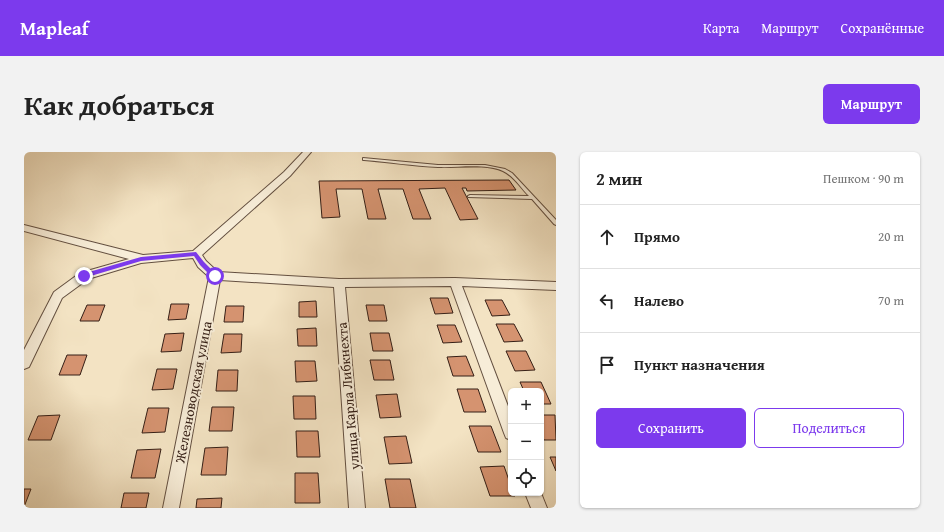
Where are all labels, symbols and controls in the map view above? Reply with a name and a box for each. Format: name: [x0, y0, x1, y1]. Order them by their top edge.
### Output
text: Mapleaf: [20, 14, 89, 42]
text: Карта: [703, 18, 739, 38]
text: Маршрут: [761, 18, 819, 38]
text: Сохранённые: [841, 18, 924, 38]
text: Как добраться: [24, 84, 214, 125]
button: Маршрут: [823, 84, 920, 124]
text: 2 мин: [596, 166, 642, 191]
text: Пешком · 90 m: [823, 169, 904, 188]
icon: ahead: [596, 226, 618, 248]
text: Прямо: [634, 226, 680, 247]
text: 20 m: [878, 227, 904, 246]
route end: [75, 267, 93, 285]
route start: [206, 267, 224, 285]
icon: left: [596, 290, 618, 312]
text: Налево: [634, 290, 684, 311]
text: 70 m: [878, 291, 904, 310]
street label: Железноводская улица: [169, 319, 217, 466]
street label: улица Карла Либкнехта: [332, 321, 365, 472]
icon: arrive: [596, 354, 618, 376]
text: Пункт назначения: [634, 354, 765, 375]
map controls: [508, 388, 544, 496]
button: +: [508, 388, 544, 424]
button: Сохранить: [596, 408, 746, 448]
button: Поделиться: [754, 408, 904, 448]
button: −: [508, 424, 544, 460]
button: locate: [508, 460, 544, 496]

